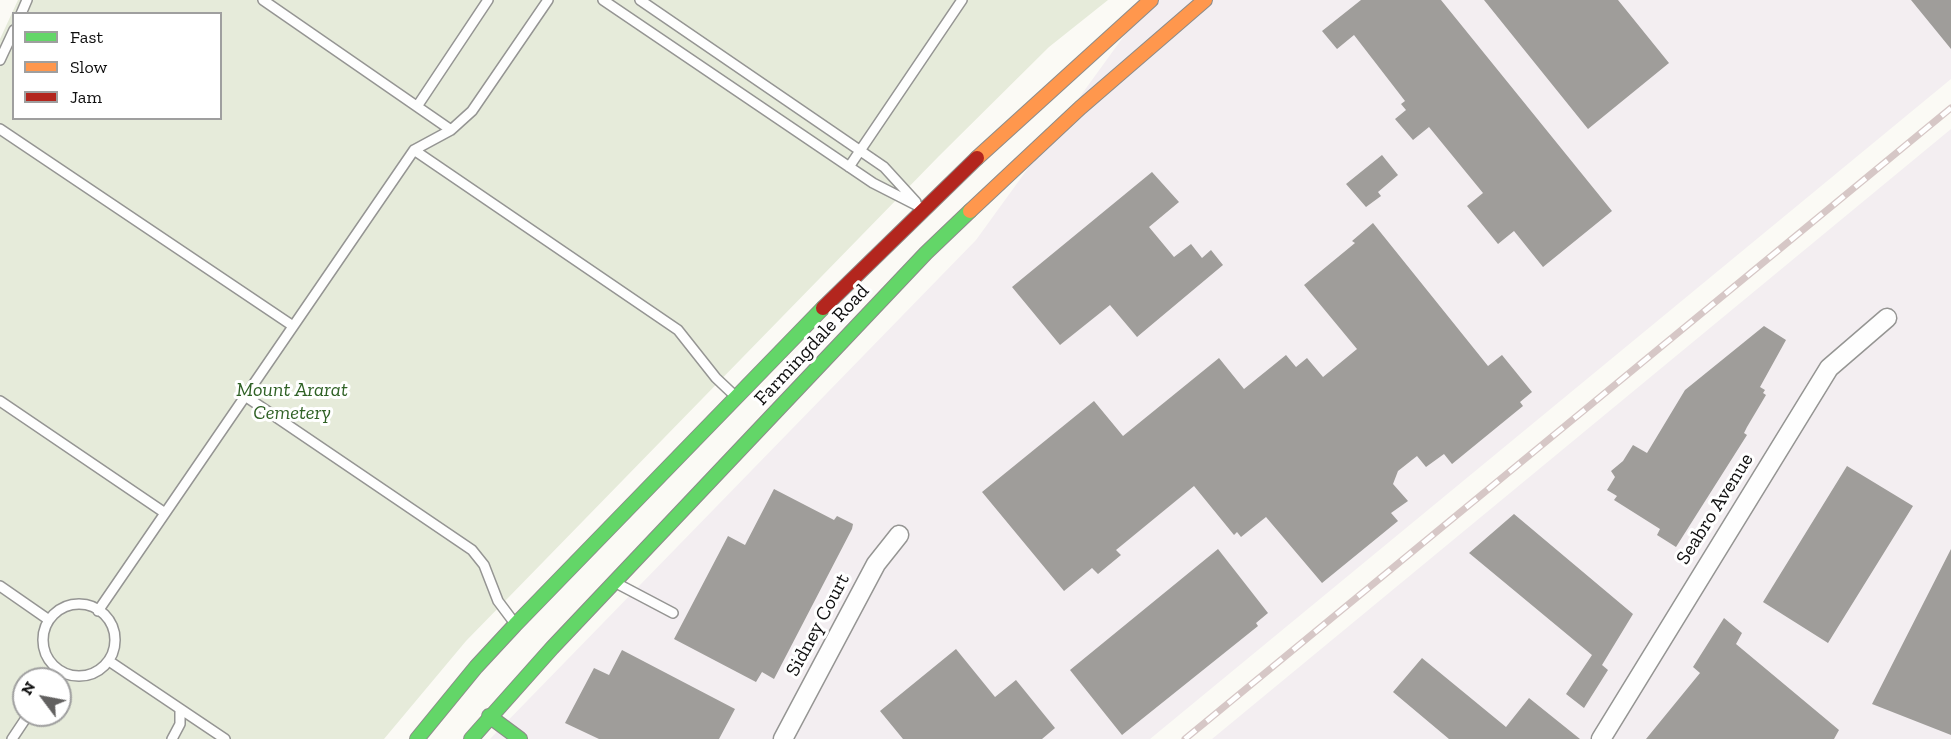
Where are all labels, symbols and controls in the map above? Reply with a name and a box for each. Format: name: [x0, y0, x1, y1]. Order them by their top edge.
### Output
legend: [12, 12, 222, 120]
text: Fast: [70, 26, 103, 48]
text: Slow: [70, 56, 107, 78]
text: Jam: [70, 86, 102, 108]
street label: Farmingdale Road: [750, 279, 874, 411]
park label: Mount Ararat Cemetery: [236, 378, 348, 425]
street label: Seabro Avenue: [1671, 449, 1759, 569]
street label: Sidney Court: [781, 570, 855, 680]
north arrow: [12, 667, 72, 727]
text: N: [17, 678, 39, 698]

